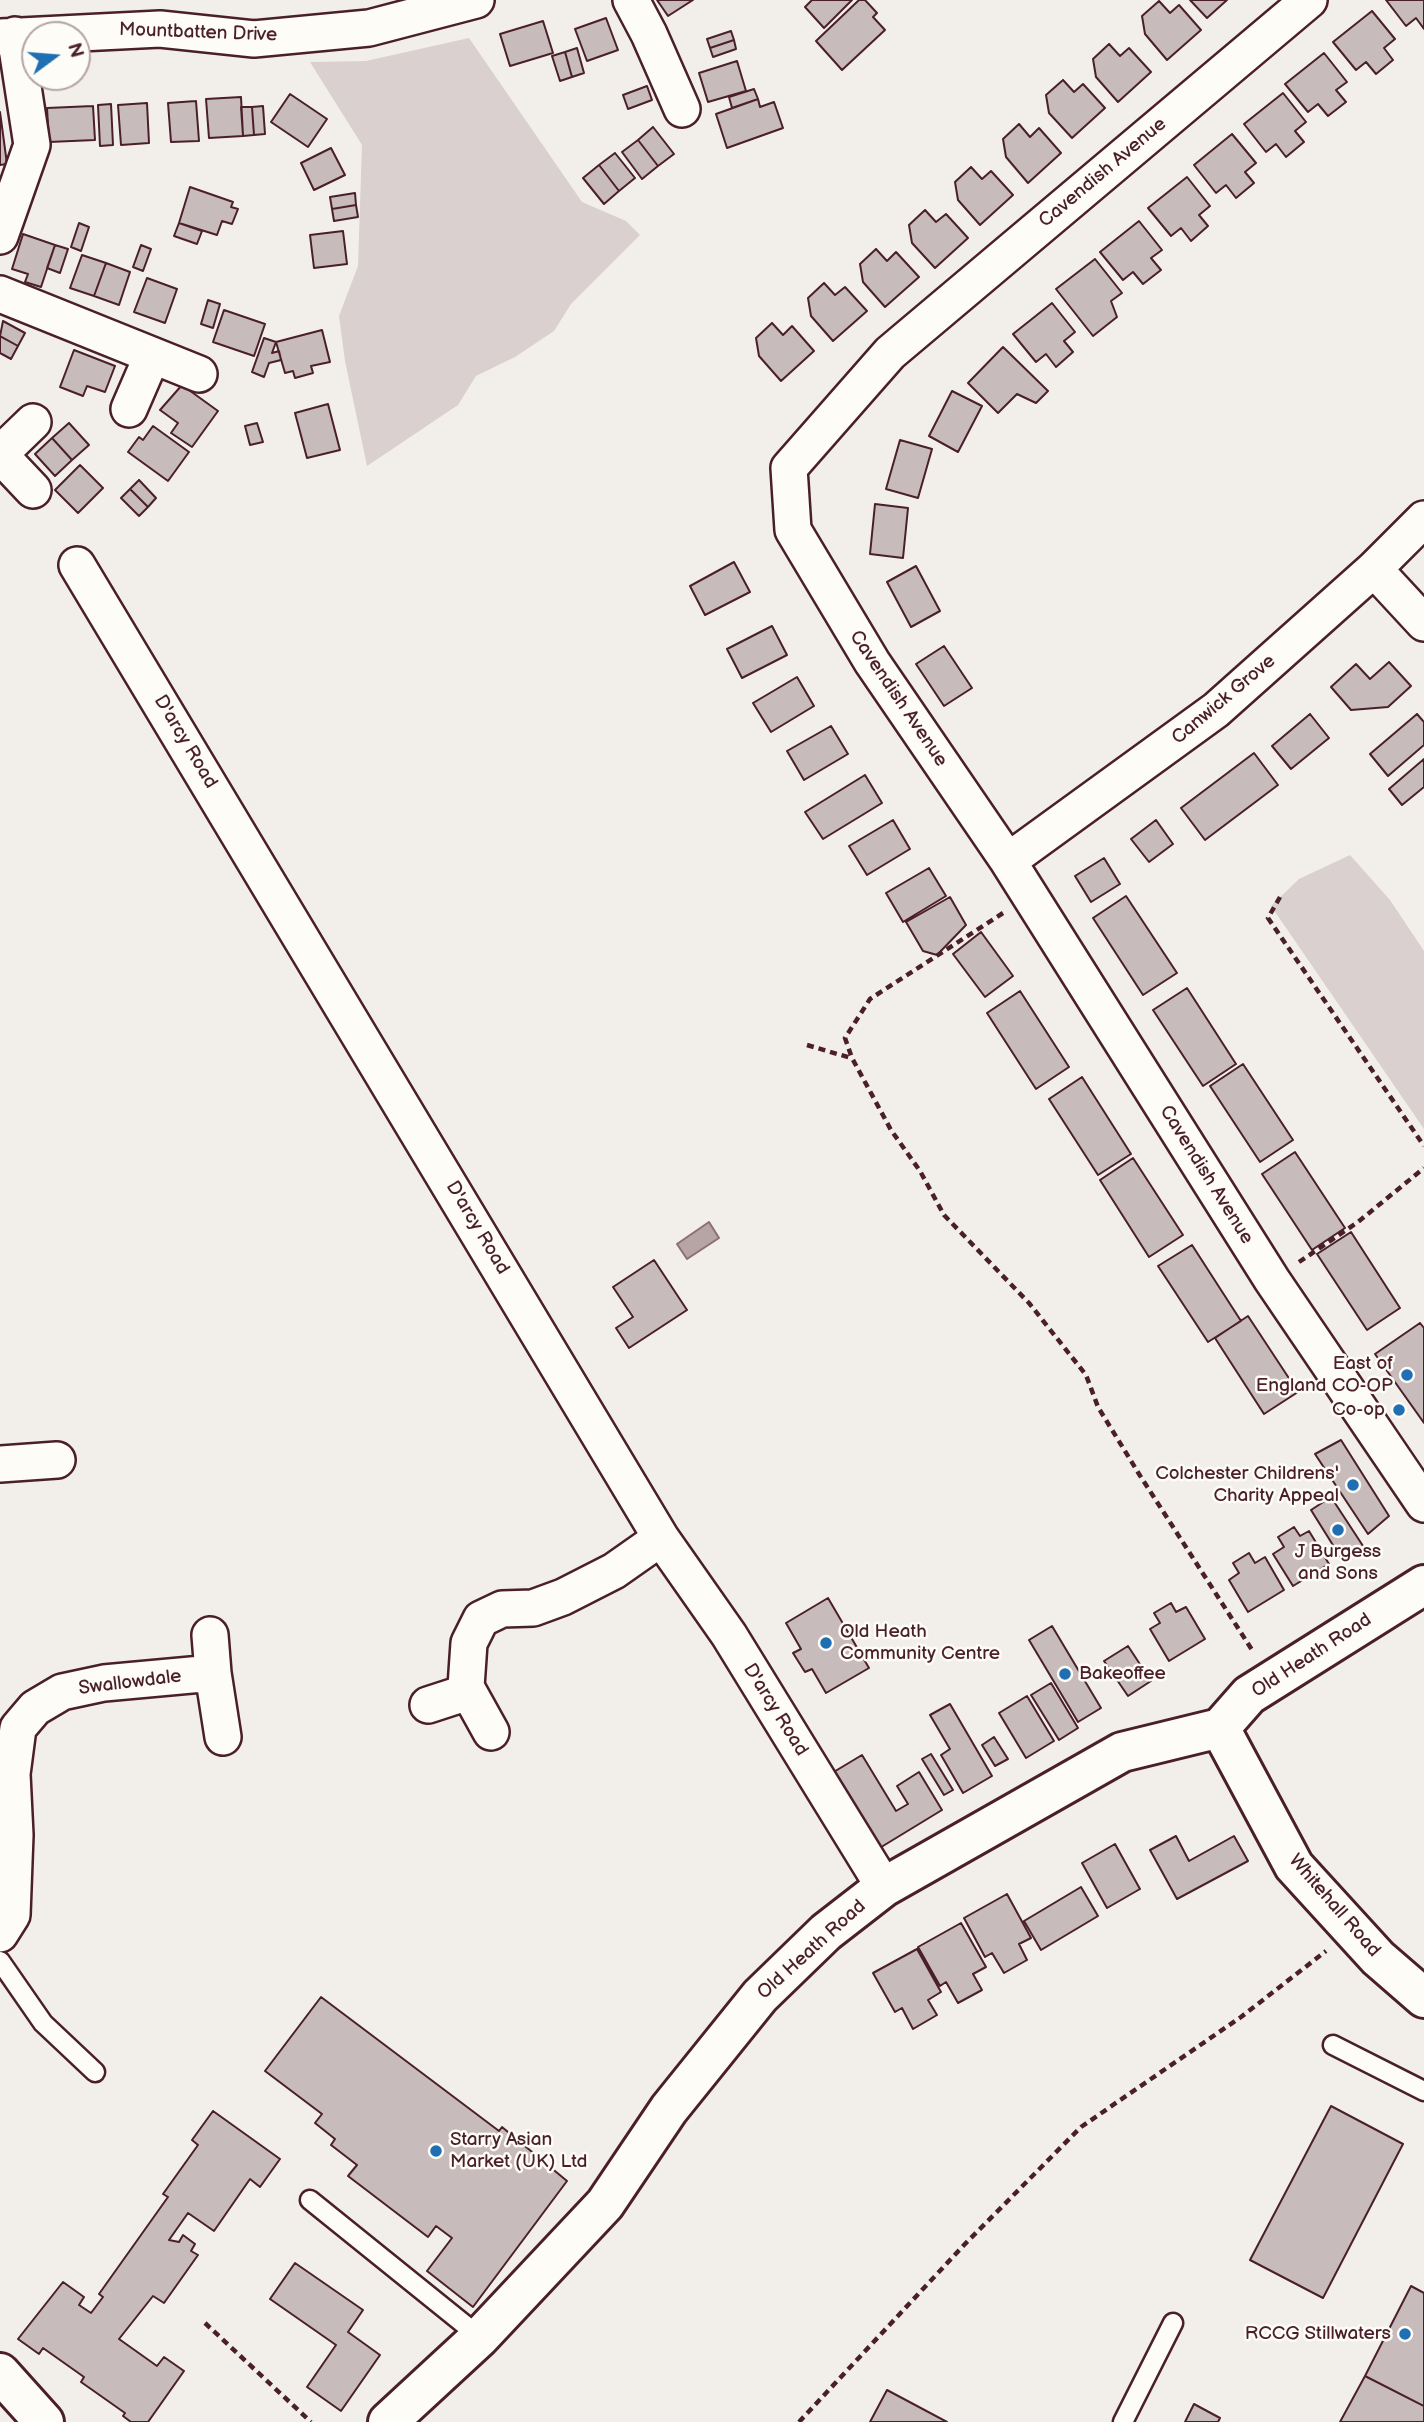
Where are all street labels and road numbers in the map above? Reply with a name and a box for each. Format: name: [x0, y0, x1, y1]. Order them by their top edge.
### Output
street label: Mountbatten Drive: [118, 19, 278, 47]
street label: Cavendish Avenue: [1035, 113, 1171, 233]
street label: Cavendish Avenue: [844, 627, 952, 771]
street label: Canwick Grove: [1168, 650, 1280, 750]
street label: D'arcy Road: [148, 691, 222, 793]
street label: Cavendish Avenue: [1154, 1101, 1258, 1249]
street label: D'arcy Road: [440, 1177, 514, 1279]
street label: Old Heath Road: [1248, 1609, 1376, 1703]
street label: D'arcy Road: [738, 1660, 812, 1760]
street label: Swallowdale: [77, 1665, 183, 1701]
street label: Whitehall Road: [1283, 1850, 1385, 1962]
street label: Old Heath Road: [753, 1895, 871, 2005]

